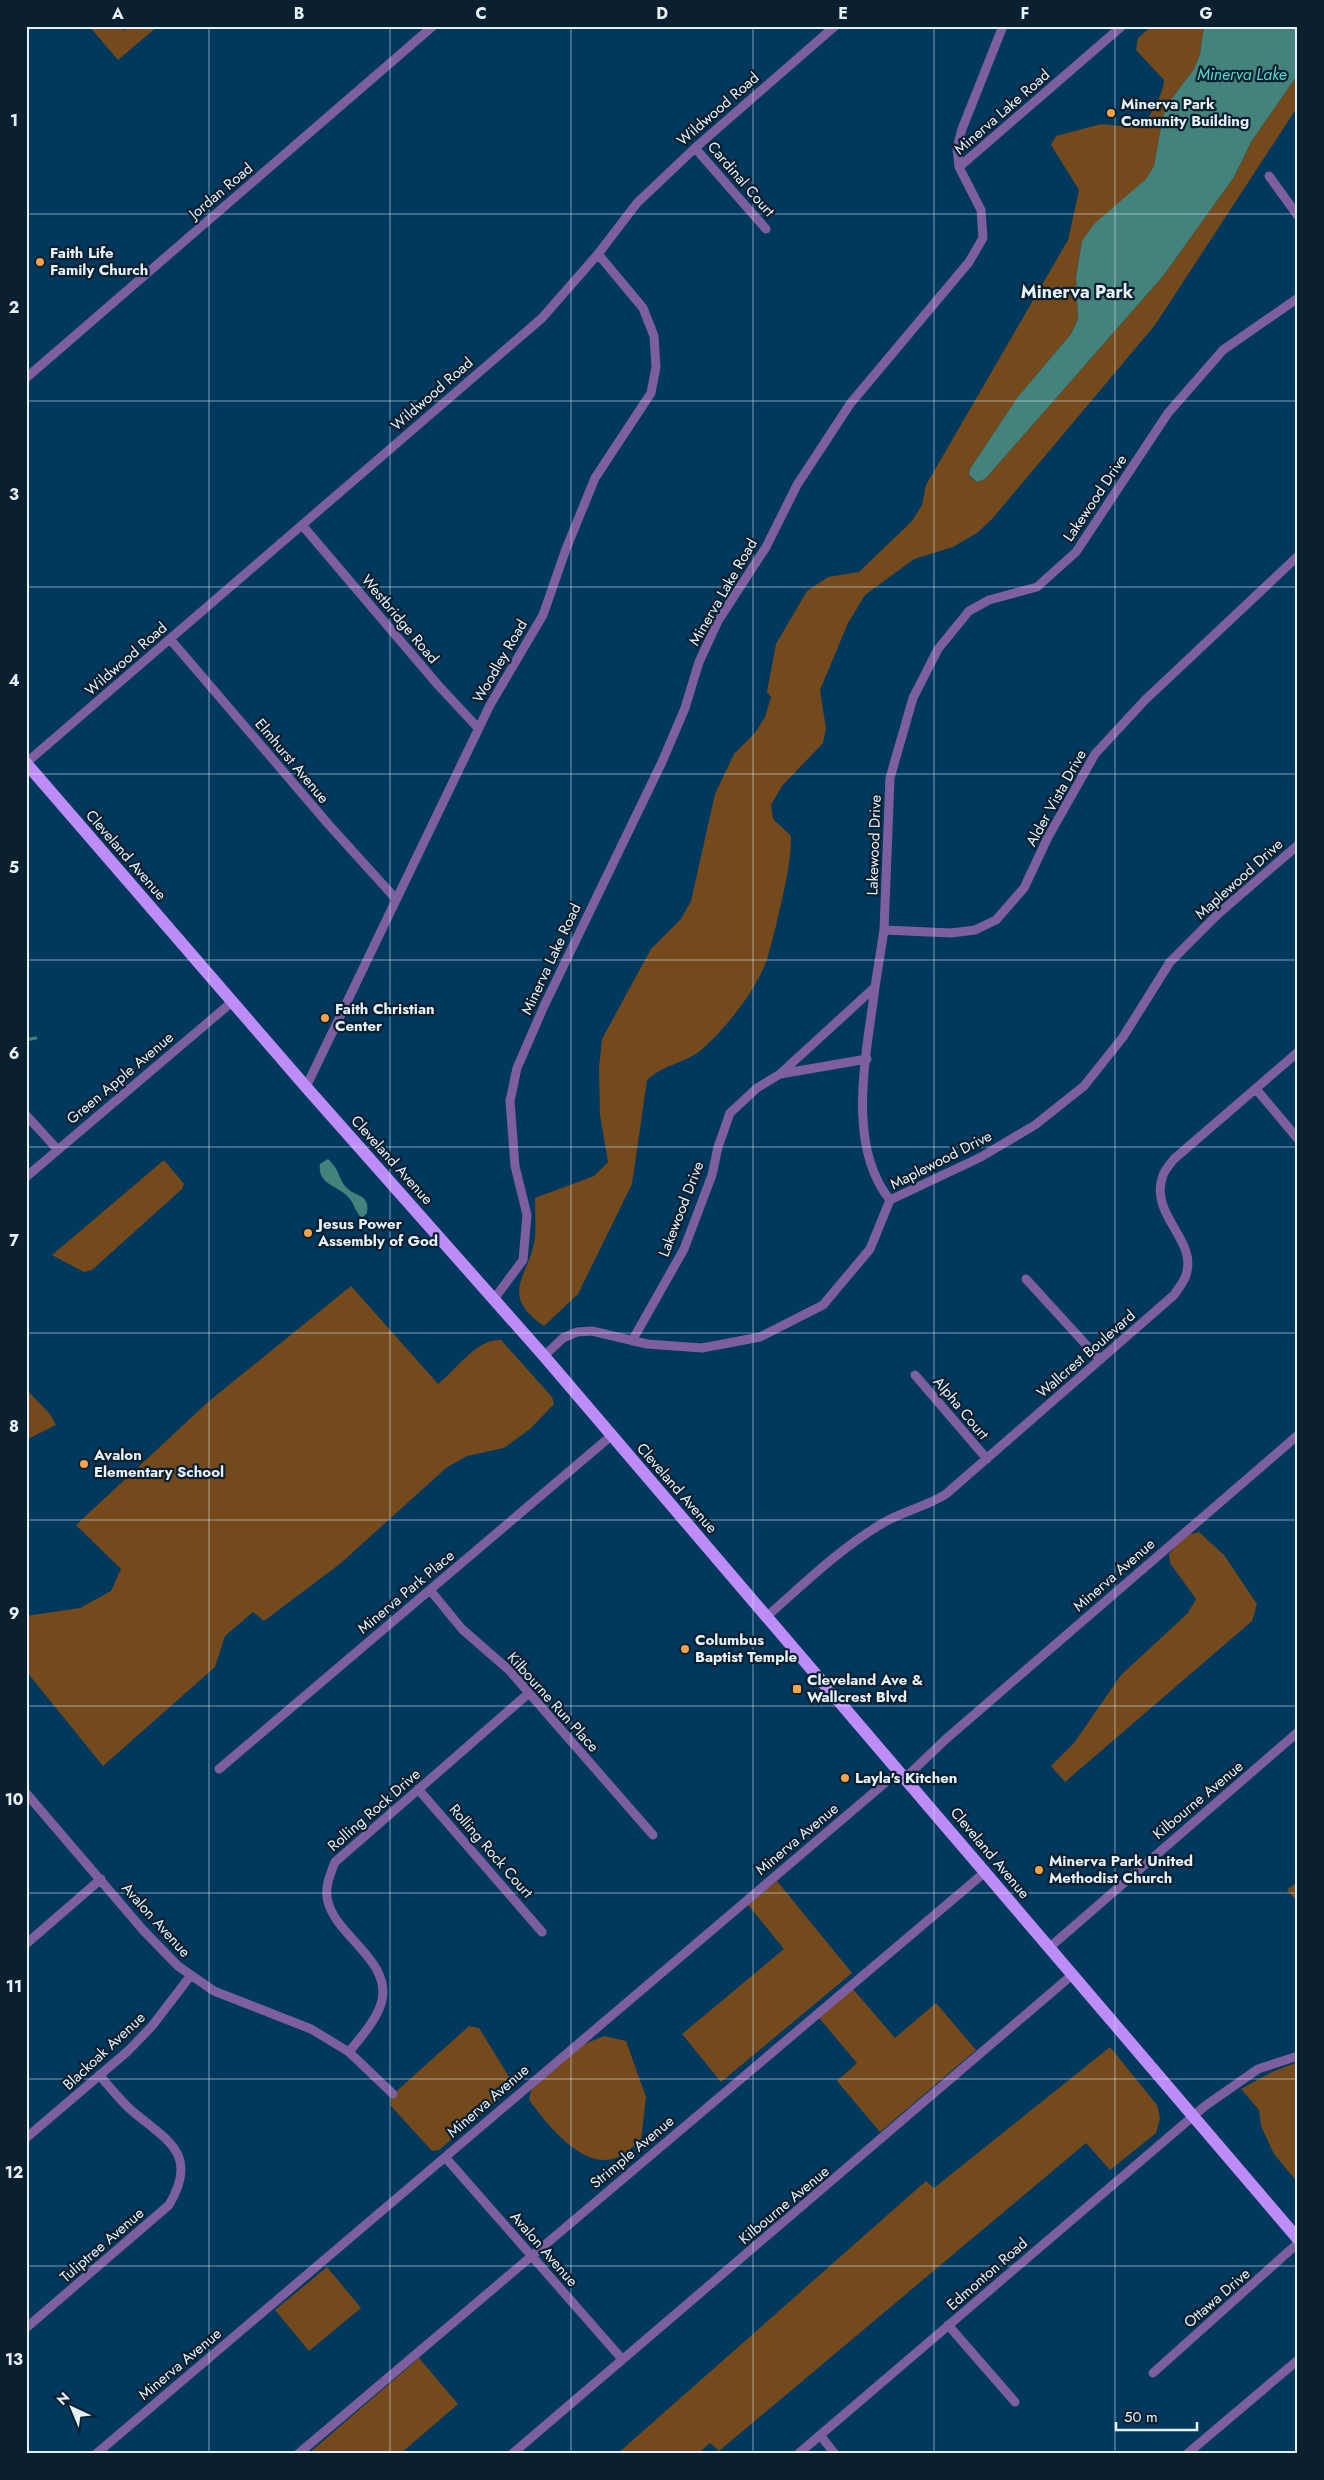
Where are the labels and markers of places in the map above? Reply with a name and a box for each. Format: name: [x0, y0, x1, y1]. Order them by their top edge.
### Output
place label: Minerva Park Comunity Building: [1121, 93, 1249, 132]
marker: Minerva Park Comunity Building: [1105, 107, 1117, 119]
place label: Faith Life Family Church: [50, 242, 148, 281]
marker: Faith Life Family Church: [34, 256, 46, 268]
place label: Faith Christian Center: [335, 998, 435, 1037]
marker: Faith Christian Center: [319, 1012, 331, 1024]
place label: Jesus Power Assembly of God: [315, 1213, 438, 1252]
marker: Jesus Power Assembly of God: [302, 1227, 314, 1239]
place label: Avalon Elementary School: [93, 1444, 224, 1483]
marker: Avalon Elementary School: [78, 1458, 90, 1470]
place label: Columbus Baptist Temple: [695, 1629, 797, 1668]
marker: Columbus Baptist Temple: [679, 1643, 691, 1655]
place label: Cleveland Ave & Wallcrest Blvd: [807, 1669, 924, 1708]
marker: Cleveland Ave & Wallcrest Blvd: [791, 1683, 803, 1695]
place label: Layla's Kitchen: [855, 1767, 957, 1789]
marker: Layla's Kitchen: [839, 1772, 851, 1784]
place label: Minerva Park United Methodist Church: [1049, 1850, 1193, 1889]
marker: Minerva Park United Methodist Church: [1033, 1864, 1045, 1876]

